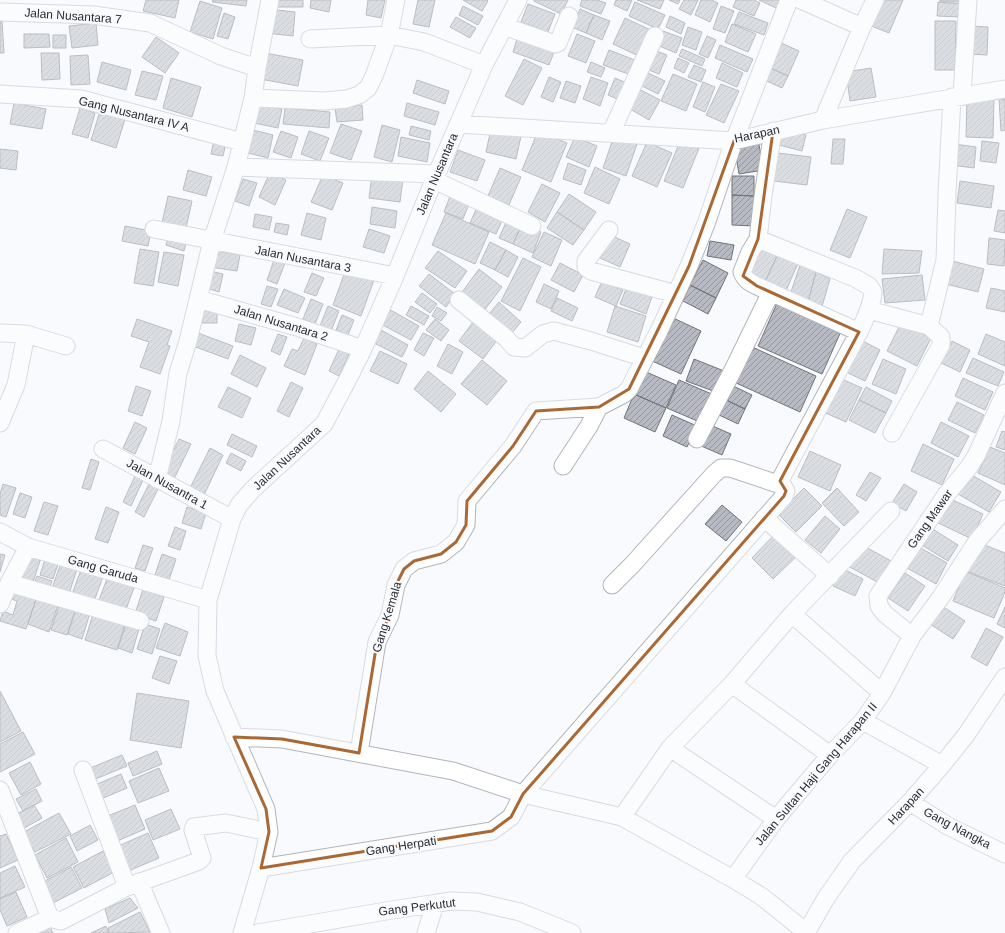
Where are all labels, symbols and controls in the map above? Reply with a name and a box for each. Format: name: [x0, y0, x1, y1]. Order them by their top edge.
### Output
street label: Jalan Nusantara 7: [24, 6, 122, 26]
street label: Gang Nusantara IV A: [77, 93, 191, 135]
street label: Harapan: [733, 122, 781, 146]
street label: Jalan Nusantara: [413, 131, 461, 217]
street label: Jalan Nusantara 3: [254, 243, 352, 275]
street label: Jalan Nusantara 2: [232, 302, 330, 344]
street label: Jalan Nusantara: [250, 423, 324, 493]
street label: Jalan Nusantra 1: [124, 456, 210, 512]
street label: Gang Mawar: [905, 487, 955, 551]
street label: Gang Garuda: [66, 552, 140, 586]
street label: Gang Kemala: [370, 580, 405, 654]
street label: Jalan Sultan Haji Gang Harapan II: [752, 700, 880, 848]
street label: Harapan: [885, 784, 927, 828]
street label: Gang Nangka: [921, 804, 993, 852]
street label: Gang Herpati: [365, 834, 437, 858]
street label: Gang Perkutut: [378, 895, 457, 919]

